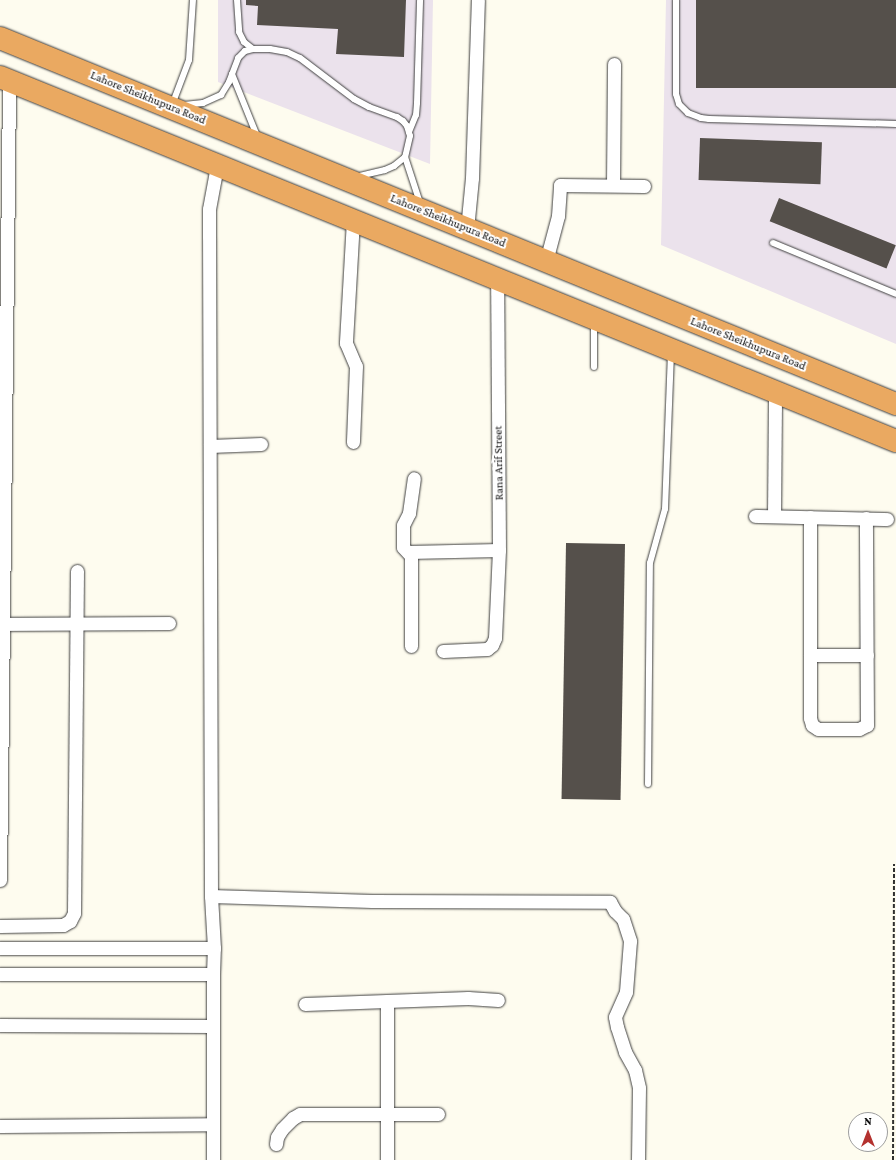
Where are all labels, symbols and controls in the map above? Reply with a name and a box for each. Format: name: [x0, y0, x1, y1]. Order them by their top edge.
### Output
street label: Lahore Sheikhupura Road: [88, 68, 208, 128]
street label: Lahore Sheikhupura Road: [388, 191, 508, 251]
street label: Lahore Sheikhupura Road: [688, 314, 808, 374]
street label: Rana Arif Street: [491, 426, 507, 500]
north arrow: [848, 1112, 888, 1152]
text: N: [864, 1115, 872, 1127]

